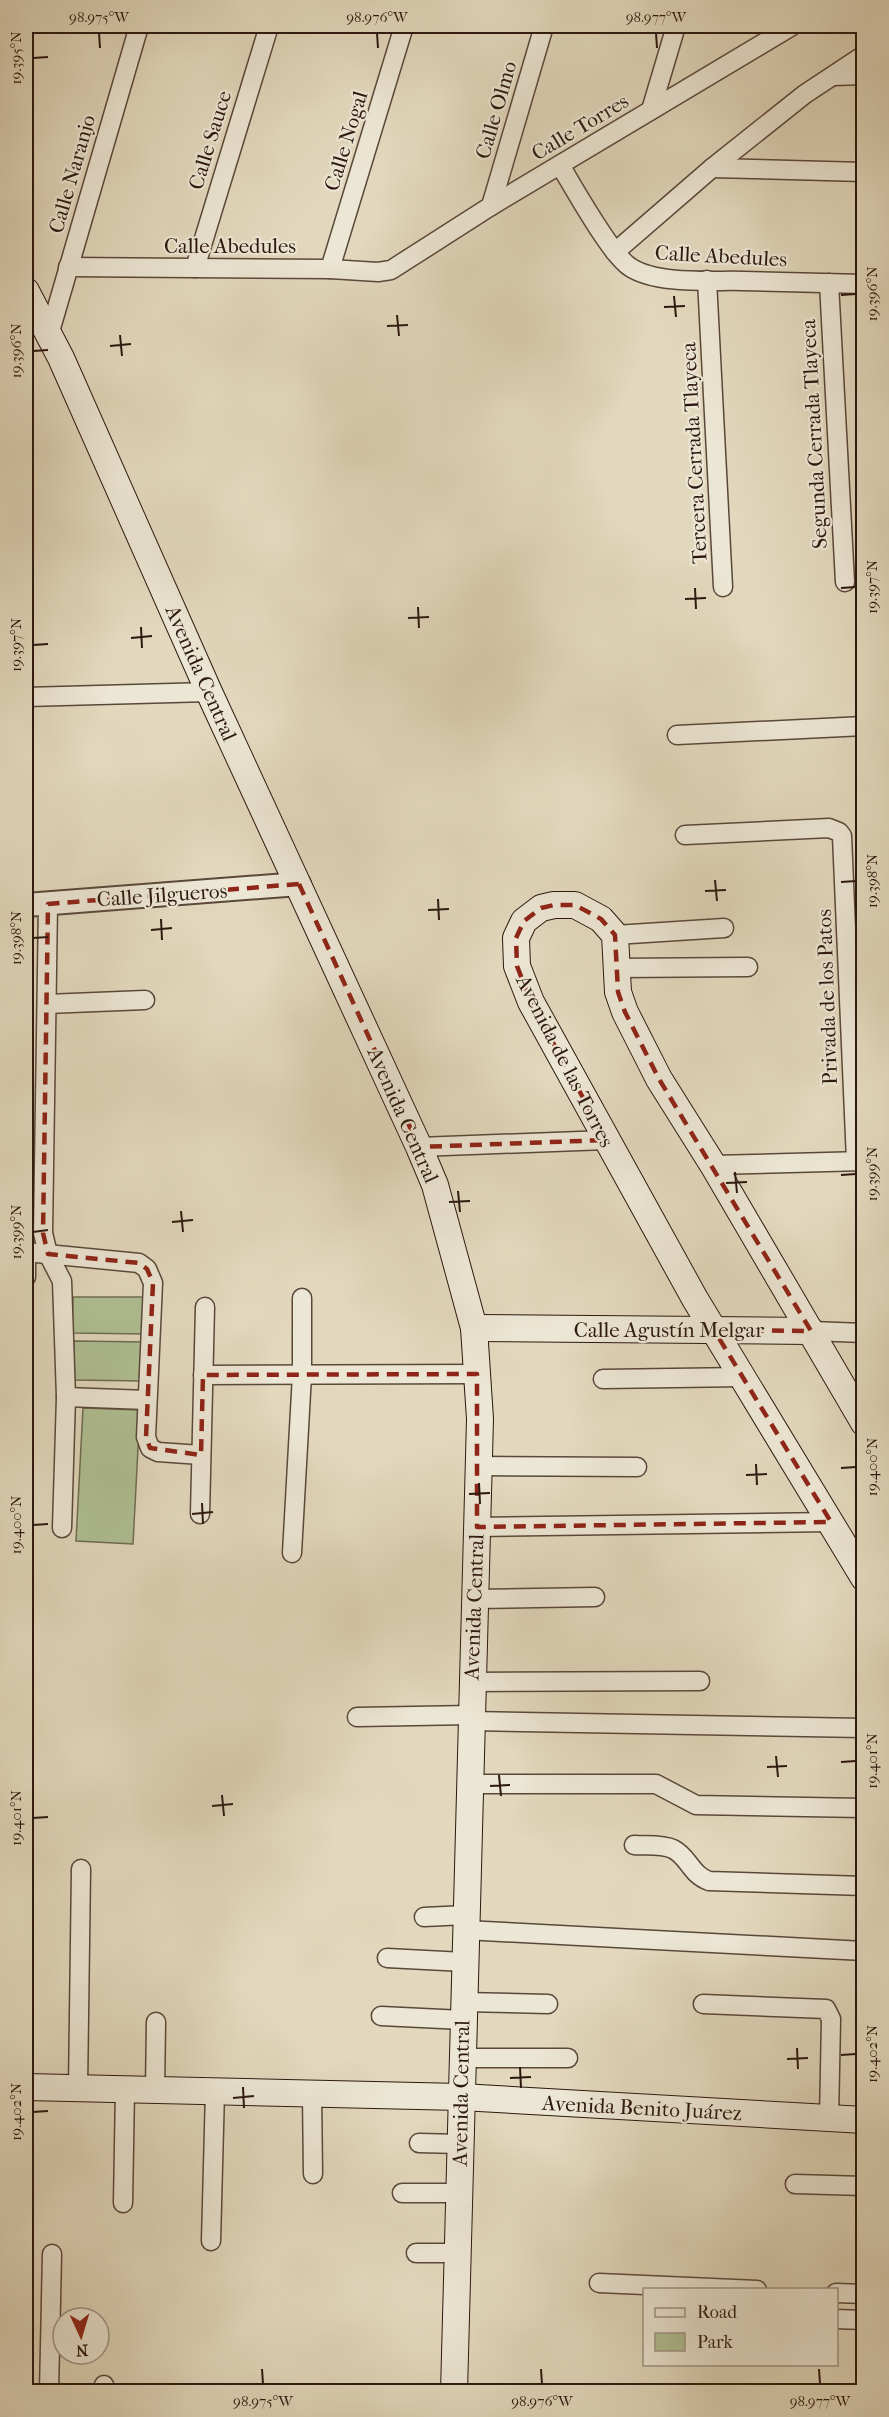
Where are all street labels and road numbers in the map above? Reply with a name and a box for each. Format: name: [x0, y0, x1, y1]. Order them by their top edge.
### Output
street label: Calle Olmo: [471, 58, 521, 162]
street label: Calle Sauce: [184, 88, 236, 192]
street label: Calle Nogal: [319, 88, 373, 194]
street label: Calle Torres: [527, 89, 633, 165]
street label: Calle Naranjo: [44, 112, 100, 236]
street label: Calle Abedules: [164, 234, 296, 258]
street label: Calle Abedules: [654, 241, 788, 271]
street label: Segunda Cerrada Tlayeca: [796, 318, 832, 549]
street label: Tercera Cerrada Tlayeca: [676, 341, 712, 564]
street label: Avenida Central: [160, 600, 242, 745]
street label: Calle Jilgueros: [96, 878, 228, 912]
street label: Privada de los Patos: [812, 908, 842, 1085]
street label: Avenida de las Torres: [511, 970, 619, 1151]
street label: Avenida Central: [362, 1042, 444, 1187]
street label: Calle Agustín Melgar: [574, 1318, 764, 1342]
street label: Avenida Central: [459, 1533, 489, 1681]
street label: Avenida Central: [448, 2020, 474, 2167]
street label: Avenida Benito Juárez: [540, 2091, 743, 2125]

